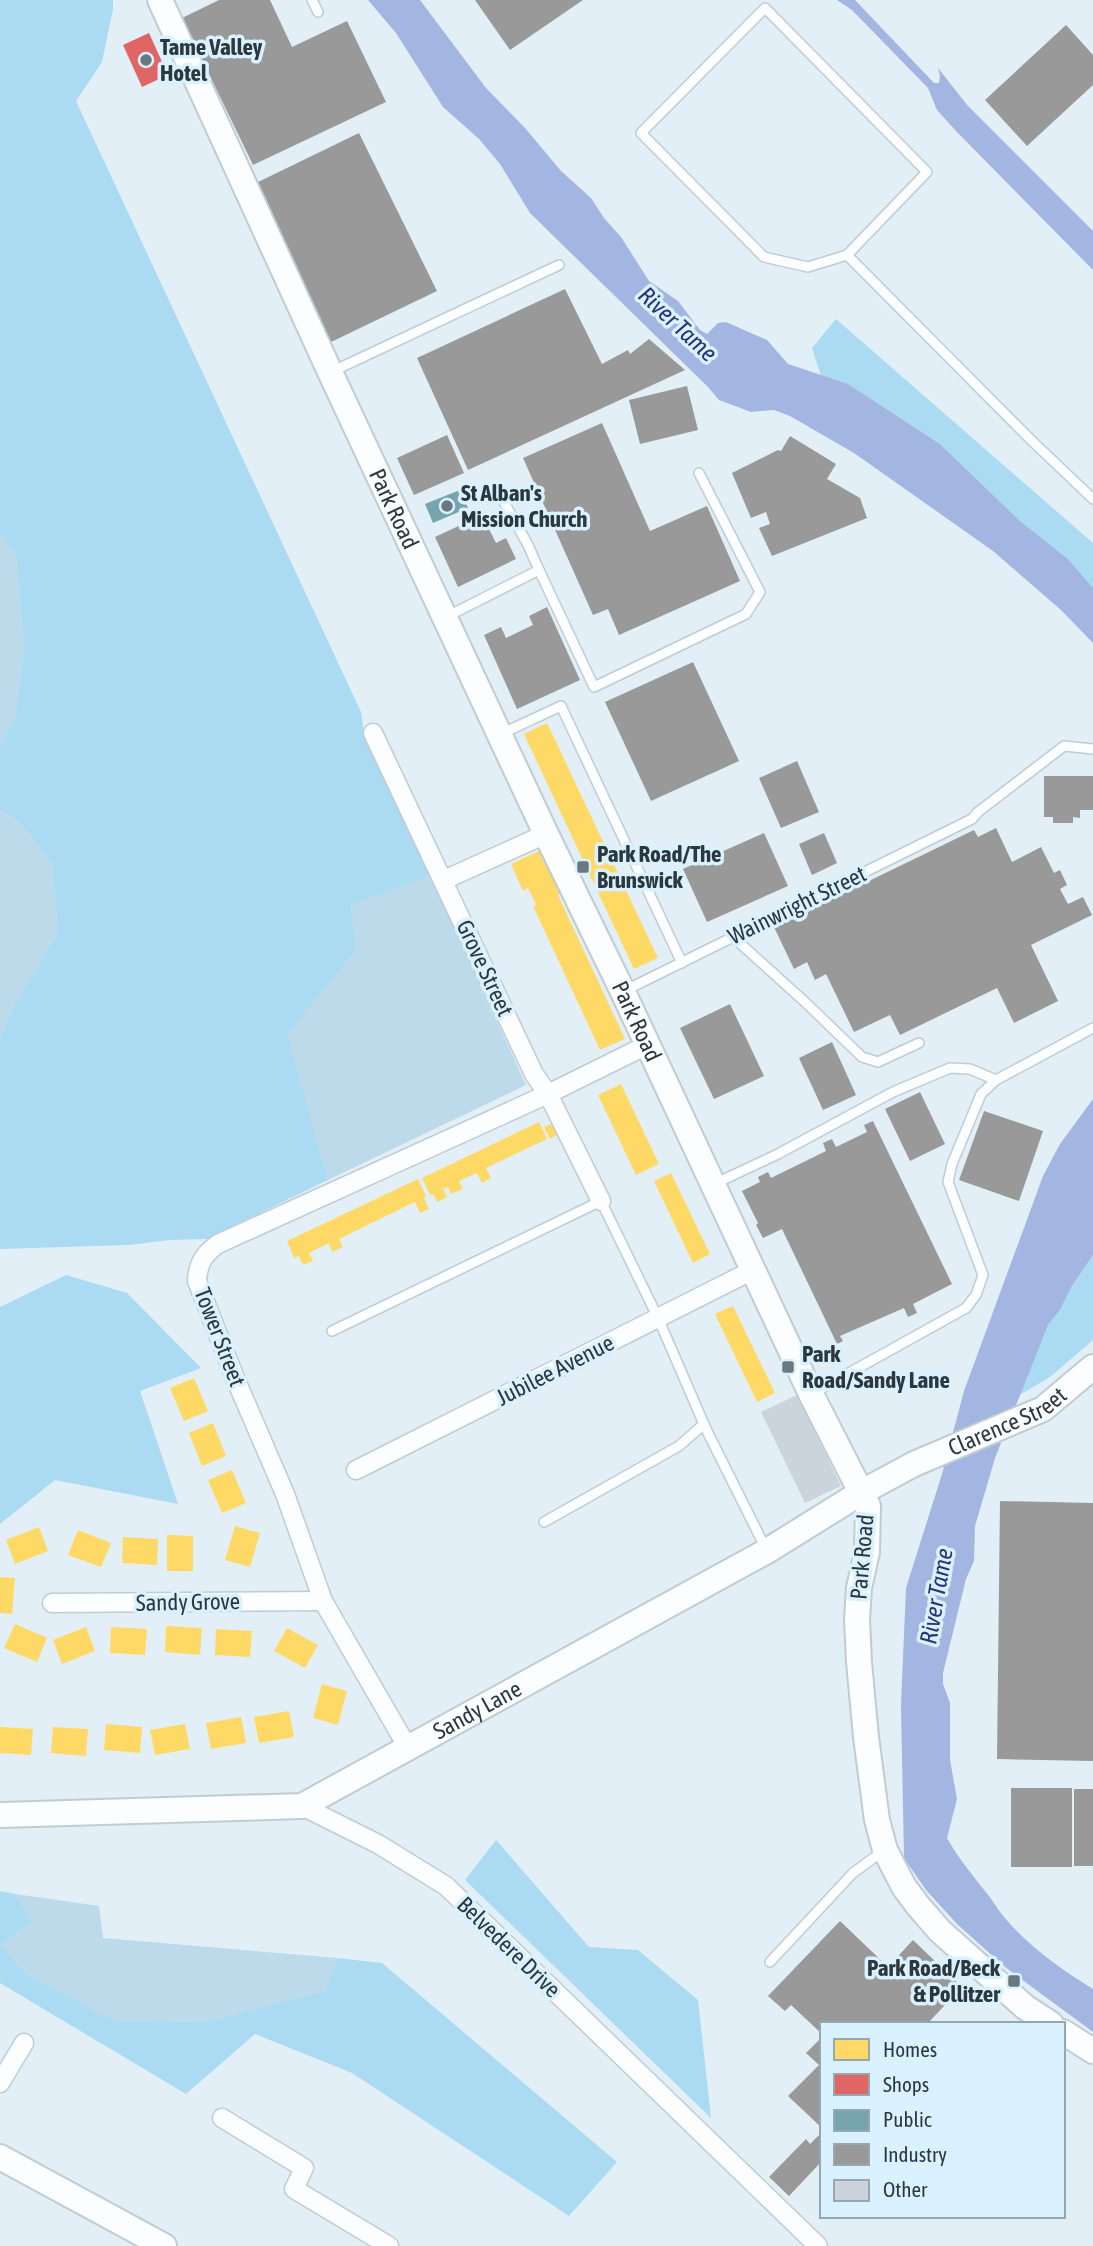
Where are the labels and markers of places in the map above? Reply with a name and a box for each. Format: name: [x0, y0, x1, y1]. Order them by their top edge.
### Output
place label: Tame Valley Hotel: [160, 34, 263, 86]
marker: Tame Valley Hotel: [138, 52, 154, 68]
place label: St Alban's Mission Church: [461, 480, 587, 532]
marker: St Alban's Mission Church: [439, 498, 455, 514]
place label: Park Road/The Brunswick: [597, 841, 721, 893]
marker: Park Road/The Brunswick: [575, 859, 591, 875]
place label: Park Road/Sandy Lane: [802, 1341, 950, 1393]
marker: Park Road/Sandy Lane: [780, 1359, 796, 1375]
place label: Park Road/Beck & Pollitzer: [867, 1955, 1001, 2007]
marker: Park Road/Beck & Pollitzer: [1006, 1973, 1022, 1989]

